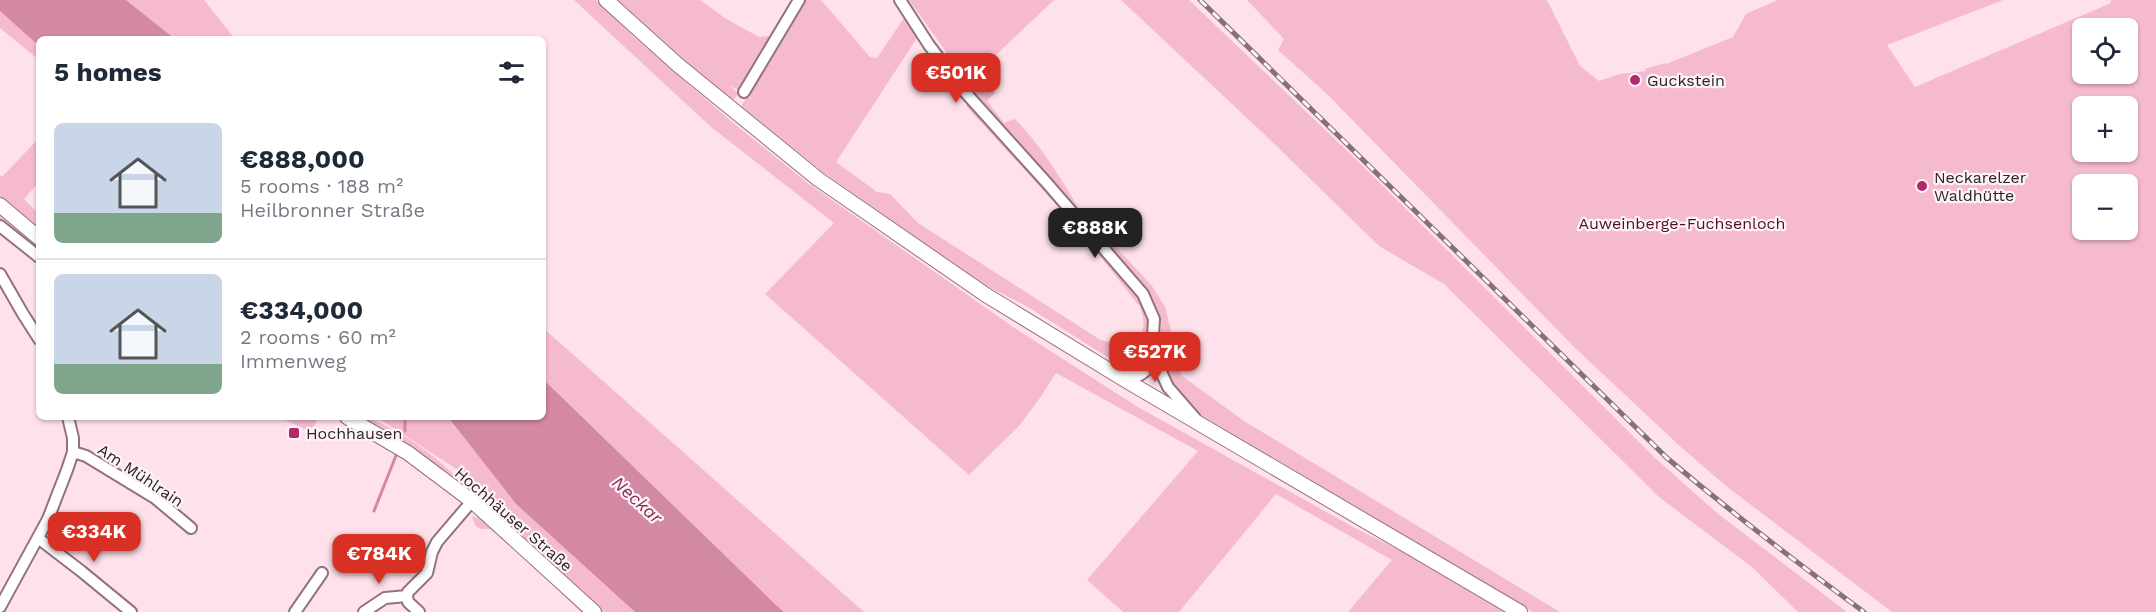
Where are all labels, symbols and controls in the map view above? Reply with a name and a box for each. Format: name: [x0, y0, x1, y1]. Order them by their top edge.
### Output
map controls: [2072, 18, 2138, 240]
button: locate: [2072, 18, 2138, 84]
pin: €501K: [914, 53, 998, 104]
icon: filters: [495, 56, 528, 89]
text: 5 homes: [54, 57, 162, 87]
text: €501K: [925, 60, 987, 84]
place label: Guckstein: [1647, 71, 1725, 90]
marker: Guckstein: [1628, 73, 1642, 87]
button: +: [2072, 96, 2138, 162]
text: €888,000: [240, 144, 365, 174]
icon: home: [102, 147, 174, 219]
place label: Neckarelzer Waldhütte: [1934, 168, 2027, 205]
text: 5 rooms · 188 m²: [240, 174, 403, 198]
button: −: [2072, 174, 2138, 240]
marker: Neckarelzer Waldhütte: [1915, 179, 1929, 193]
text: Heilbronner Straße: [240, 198, 425, 222]
pin: €888K: [1053, 208, 1137, 259]
park label: Auweinberge-Fuchsenloch: [1579, 214, 1785, 233]
text: €888K: [1062, 215, 1128, 239]
text: €334,000: [240, 295, 363, 325]
icon: home: [102, 298, 174, 370]
text: 2 rooms · 60 m²: [240, 325, 396, 349]
pin: €527K: [1113, 332, 1197, 383]
text: €527K: [1123, 339, 1187, 363]
text: Immenweg: [240, 349, 346, 373]
place label: Hochhausen: [306, 424, 402, 443]
marker: Hochhausen: [287, 426, 301, 440]
street label: Am Mühlrain: [94, 440, 187, 511]
street label: Hochhäuser Straße: [451, 463, 576, 576]
water label: Neckar: [608, 472, 667, 528]
pin: €334K: [52, 512, 136, 563]
text: €334K: [62, 519, 126, 543]
pin: €784K: [337, 534, 421, 585]
text: €784K: [346, 541, 412, 565]

